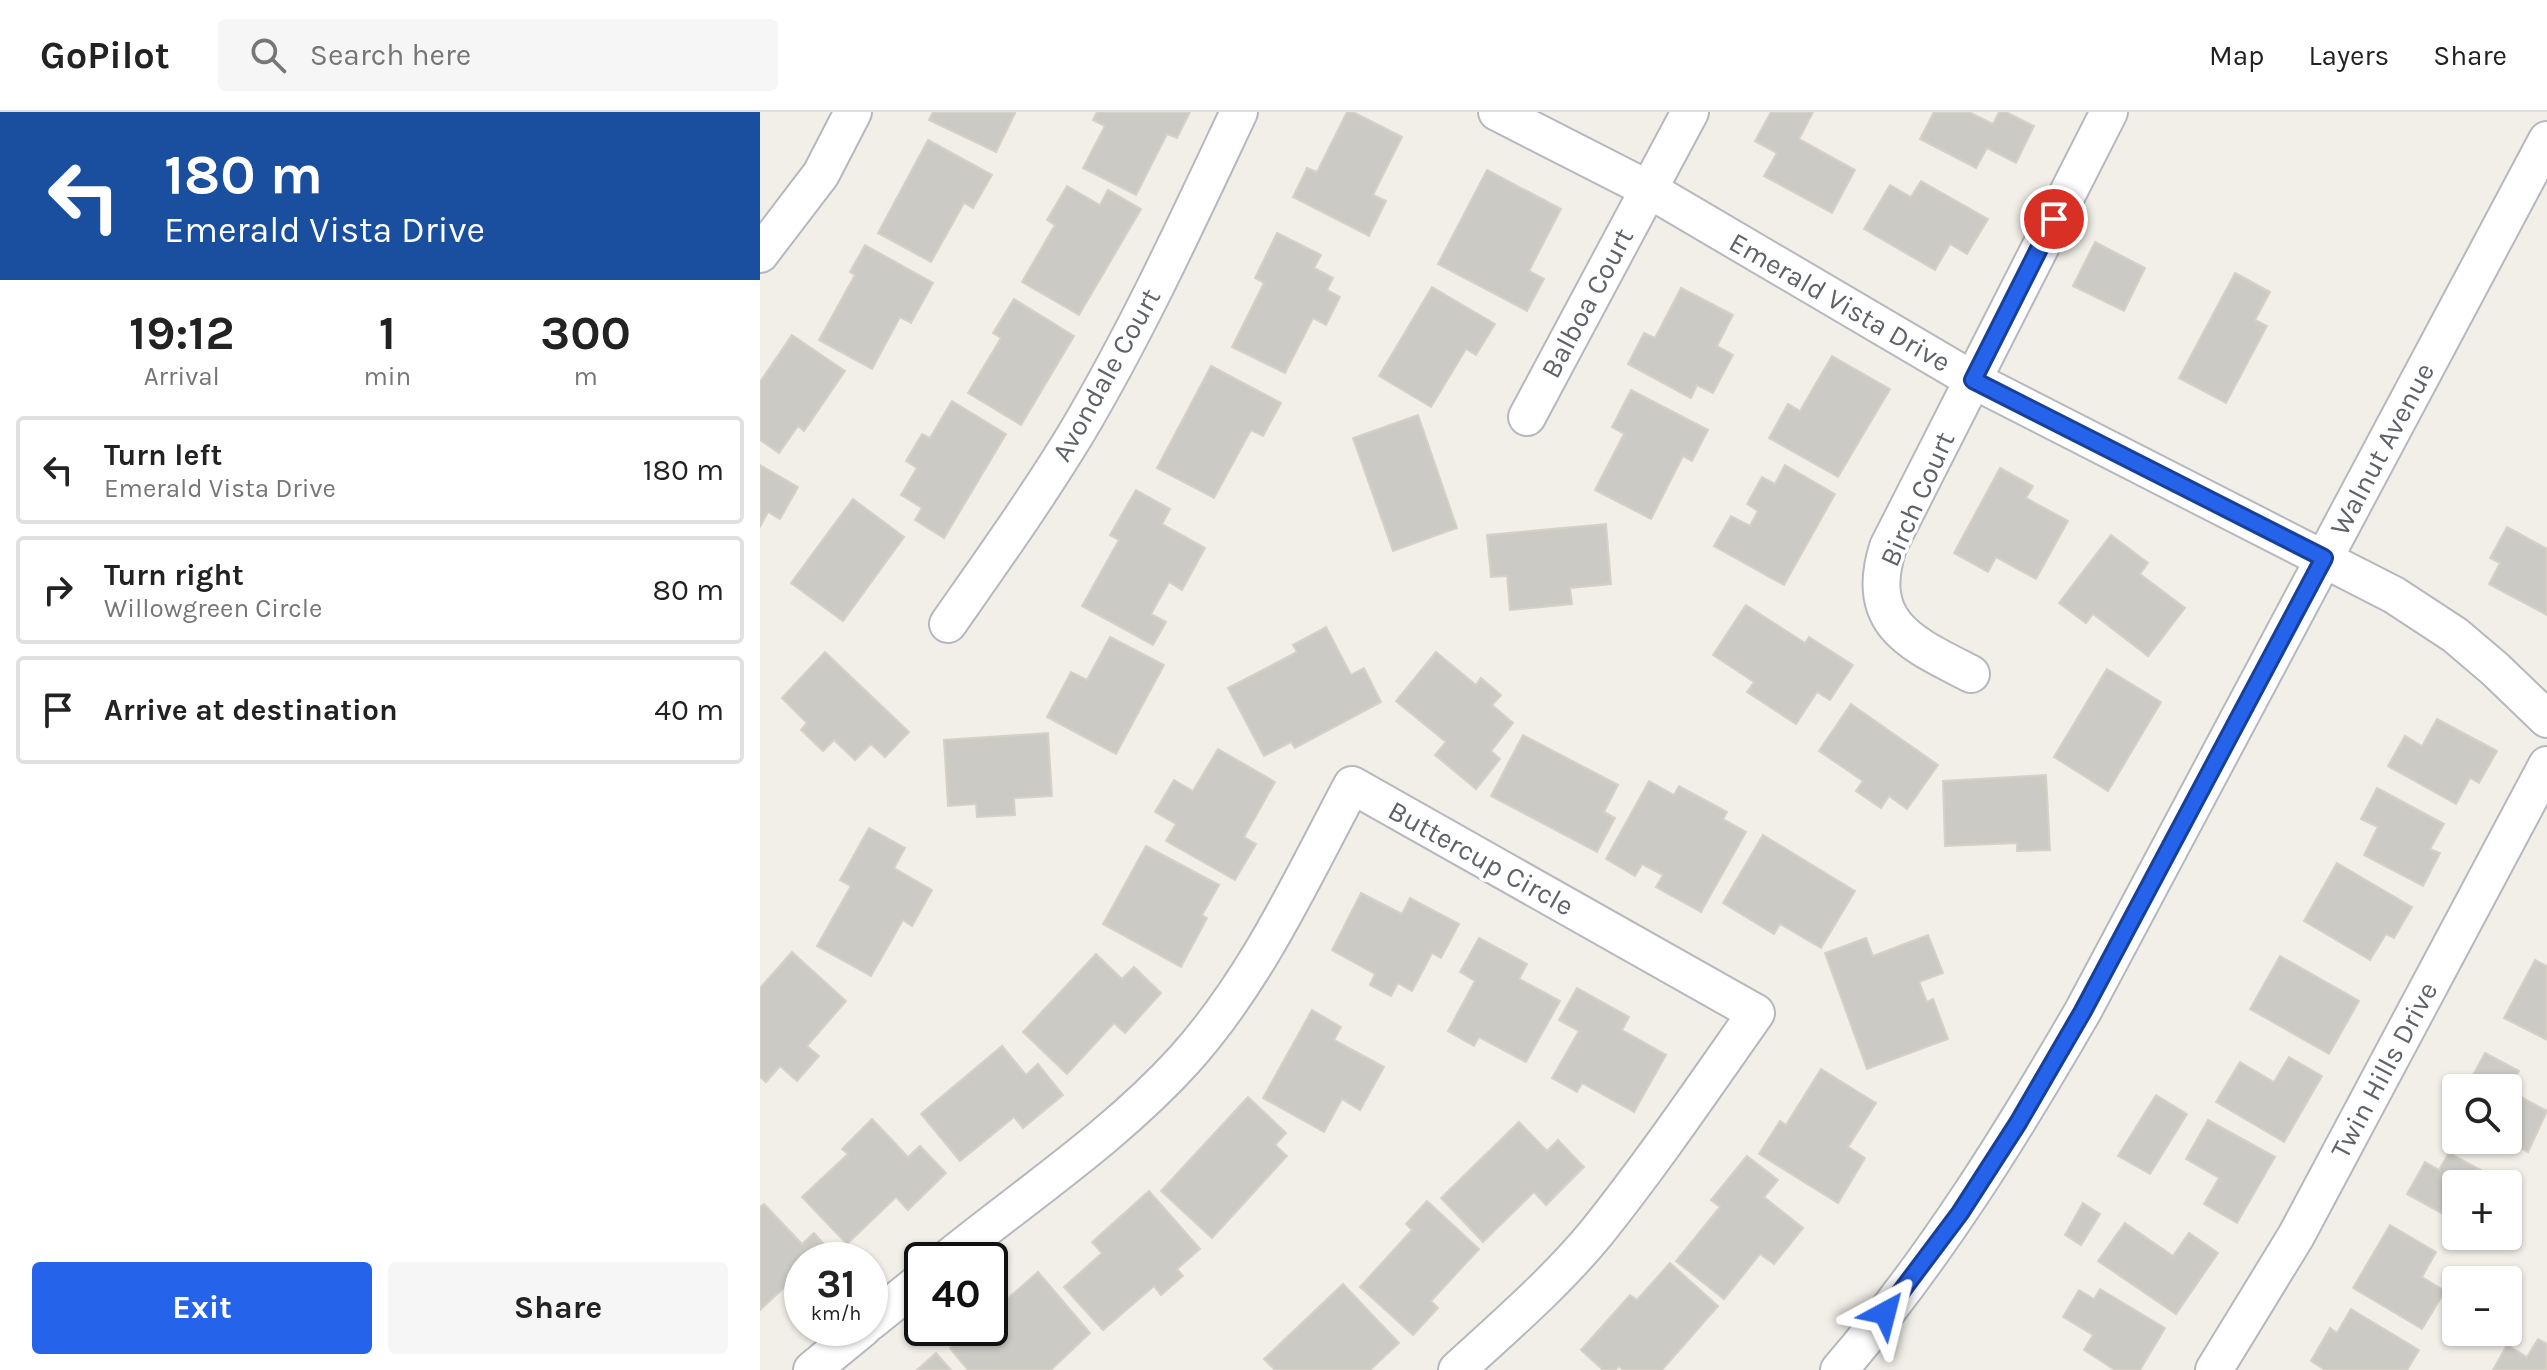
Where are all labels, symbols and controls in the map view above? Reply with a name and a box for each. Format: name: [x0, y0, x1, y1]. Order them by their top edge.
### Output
search box: [218, 19, 778, 91]
text: GoPilot: [40, 33, 170, 78]
icon: search: [246, 33, 290, 77]
text: Search here: [310, 37, 471, 73]
text: Map: [2209, 39, 2264, 72]
text: Layers: [2308, 39, 2389, 72]
text: Share: [2433, 39, 2507, 72]
text: 180 m: [164, 142, 323, 207]
icon: left: [32, 144, 136, 248]
pin: [2020, 185, 2088, 253]
icon: arrive: [2032, 197, 2076, 241]
text: Emerald Vista Drive: [164, 209, 485, 251]
street label: Balboa Court: [1534, 223, 1640, 383]
street label: Emerald Vista Drive: [1724, 225, 1956, 379]
street label: Avondale Court: [1045, 283, 1167, 467]
text: 19:12: [129, 305, 235, 361]
text: 1: [379, 305, 396, 361]
text: 300: [540, 305, 631, 361]
street label: Walnut Avenue: [2323, 357, 2441, 541]
text: Arrival: [144, 361, 220, 392]
text: min: [364, 361, 411, 392]
text: m: [573, 361, 598, 392]
street label: Birch Court: [1873, 427, 1961, 571]
text: Turn left: [104, 437, 222, 473]
icon: left: [36, 448, 80, 492]
text: 180 m: [643, 452, 724, 488]
text: Emerald Vista Drive: [104, 473, 336, 504]
text: Turn right: [104, 557, 244, 593]
icon: right: [36, 568, 80, 612]
text: 80 m: [653, 572, 724, 608]
text: Willowgreen Circle: [104, 593, 322, 624]
icon: arrive: [36, 688, 80, 732]
text: Arrive at destination: [104, 692, 398, 728]
text: 40 m: [654, 692, 724, 728]
street label: Buttercup Circle: [1383, 793, 1579, 923]
street label: Twin Hills Drive: [2324, 976, 2444, 1164]
map controls: [2442, 1074, 2522, 1346]
button: search: [2442, 1074, 2522, 1154]
button: +: [2442, 1170, 2522, 1250]
speed limit sign: 40: [904, 1242, 1008, 1346]
text: 31: [816, 1260, 856, 1307]
button: Exit: [32, 1262, 372, 1354]
button: Share: [388, 1262, 728, 1354]
button: −: [2442, 1266, 2522, 1346]
position arrow: [1843, 1271, 1927, 1355]
text: km/h: [811, 1302, 861, 1325]

